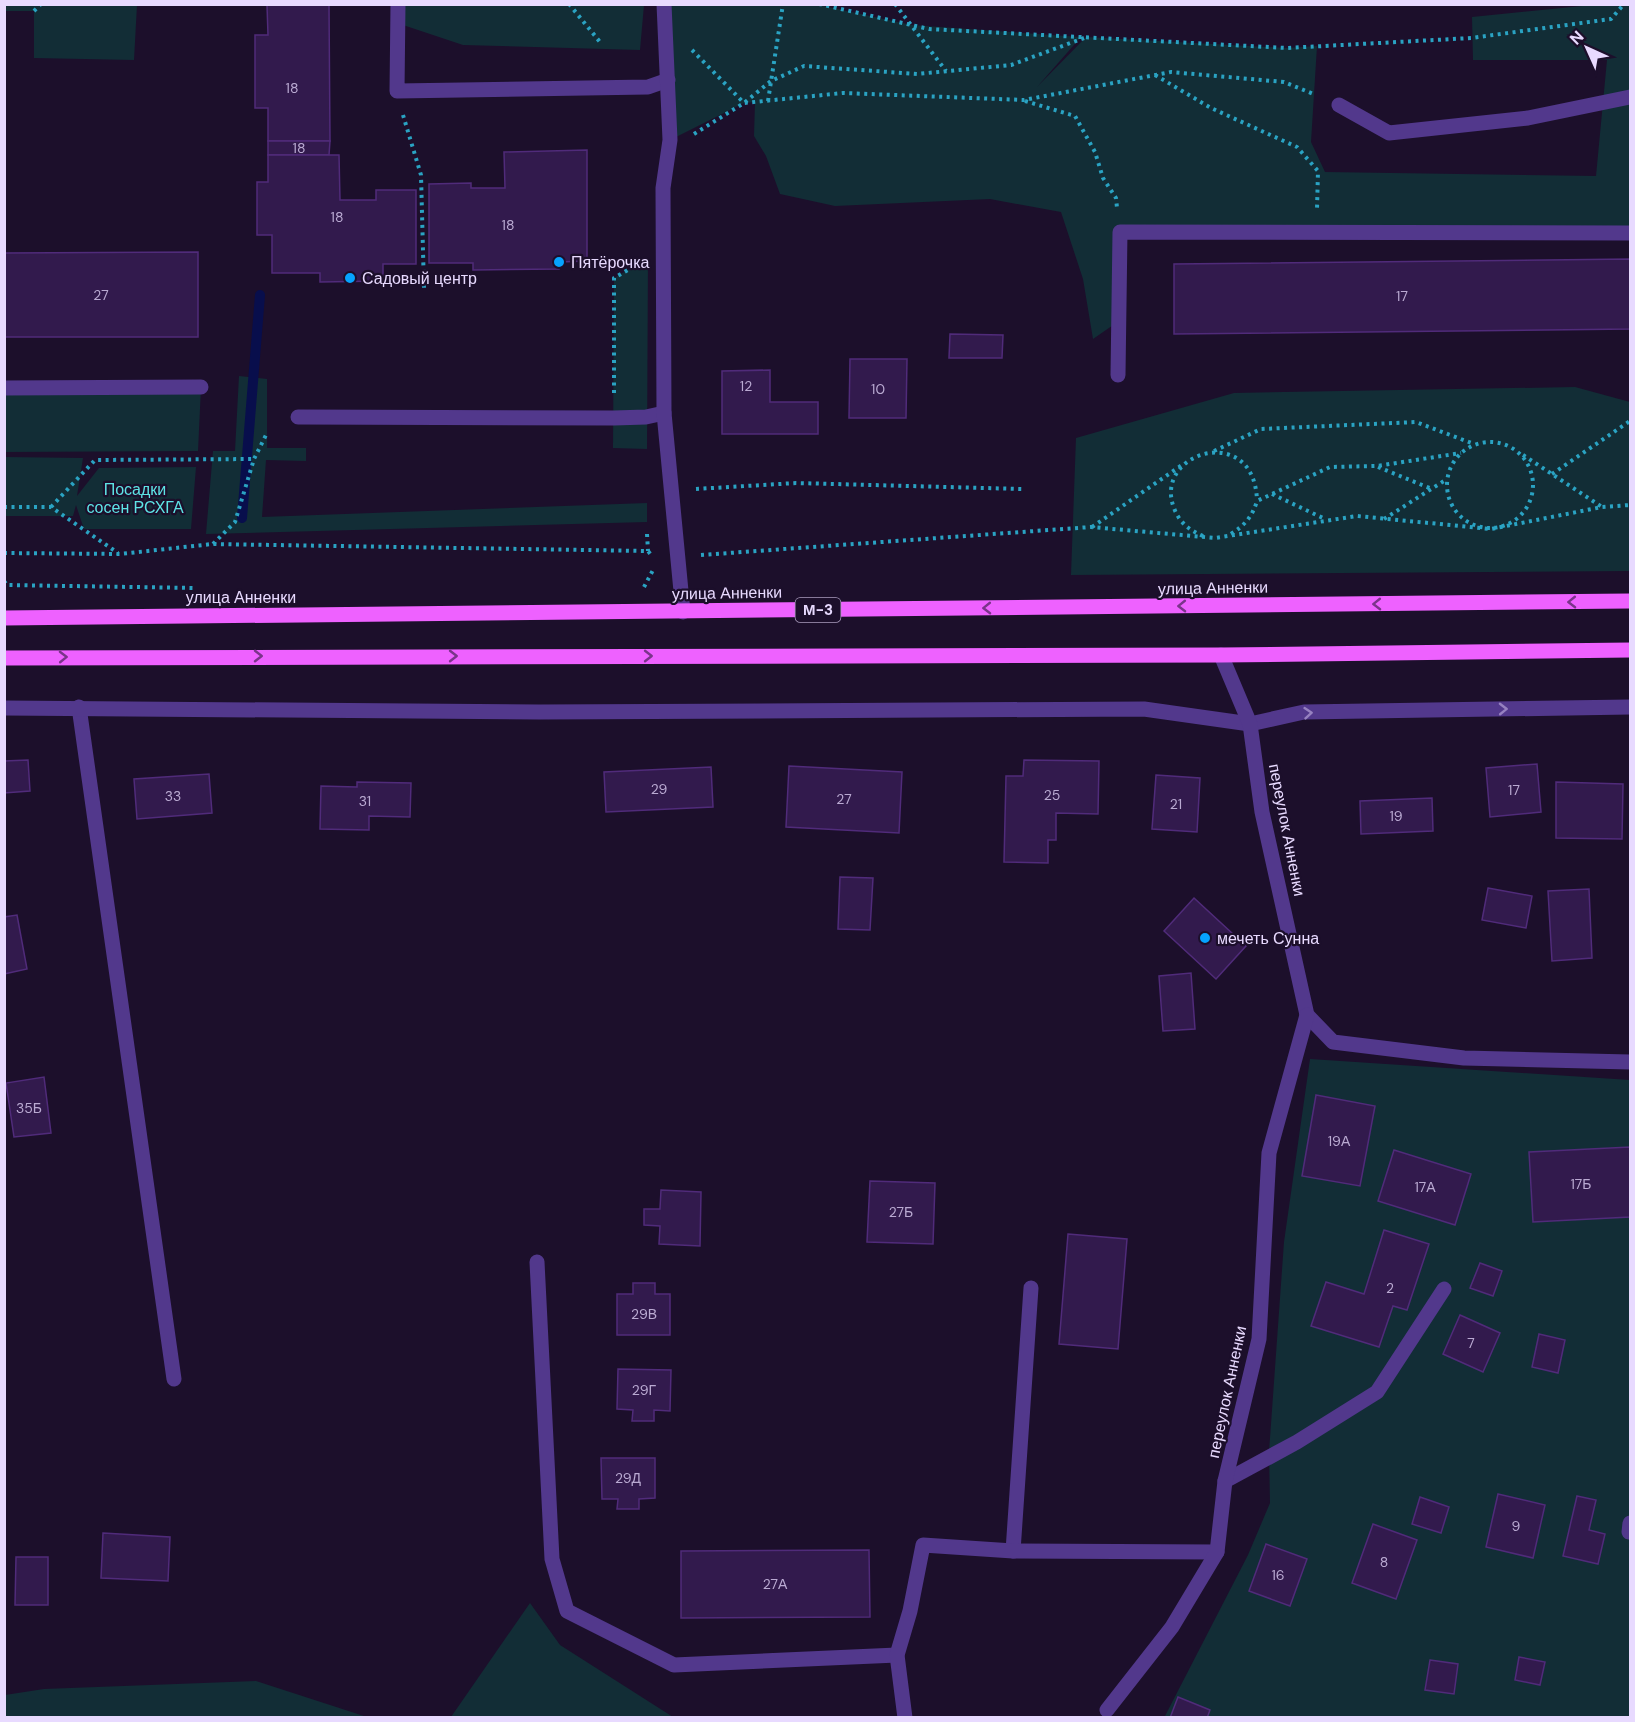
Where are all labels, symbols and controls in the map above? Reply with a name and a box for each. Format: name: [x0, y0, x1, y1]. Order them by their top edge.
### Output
north arrow: [1557, 18, 1617, 78]
text: N: [1565, 26, 1588, 49]
house number: 18: [286, 79, 298, 97]
house number: 18: [293, 139, 305, 157]
house number: 18: [331, 208, 343, 226]
house number: 18: [502, 216, 514, 234]
place label: Пятёрочка: [571, 252, 650, 273]
marker: Пятёрочка: [552, 255, 566, 269]
place label: Садовый центр: [362, 268, 477, 289]
marker: Садовый центр: [343, 271, 357, 285]
house number: 27: [93, 286, 109, 304]
house number: 17: [1396, 287, 1408, 305]
house number: 12: [740, 377, 752, 395]
house number: 10: [871, 380, 885, 398]
park label: Посадки сосен РСХГА: [86, 479, 184, 518]
street label: улица Анненки: [1158, 577, 1268, 599]
street label: улица Анненки: [672, 582, 782, 604]
street label: улица Анненки: [186, 587, 296, 608]
one-way arrow: [1568, 595, 1577, 608]
road number: М-3: [796, 598, 840, 622]
one-way arrow: [1373, 598, 1382, 610]
one-way arrow: [1178, 600, 1187, 612]
one-way arrow: [983, 602, 992, 615]
one-way arrow: [253, 650, 262, 662]
one-way arrow: [448, 650, 457, 662]
one-way arrow: [643, 650, 652, 662]
one-way arrow: [58, 651, 67, 663]
one-way arrow: [1498, 703, 1507, 715]
one-way arrow: [1303, 707, 1312, 720]
street label: переулок Анненки: [1264, 762, 1310, 898]
house number: 29: [651, 780, 668, 798]
house number: 17: [1508, 781, 1520, 799]
house number: 25: [1044, 786, 1060, 804]
house number: 33: [165, 787, 181, 805]
house number: 27: [836, 790, 852, 808]
house number: 31: [359, 792, 371, 810]
house number: 21: [1170, 795, 1182, 813]
house number: 19: [1389, 807, 1403, 825]
place label: мечеть Сунна: [1217, 928, 1319, 949]
marker: мечеть Сунна: [1198, 931, 1212, 945]
house number: 35Б: [16, 1099, 42, 1117]
house number: 19А: [1328, 1132, 1351, 1150]
house number: 17Б: [1570, 1175, 1592, 1193]
house number: 17А: [1414, 1178, 1436, 1196]
house number: 27Б: [889, 1203, 913, 1221]
house number: 2: [1386, 1279, 1394, 1297]
house number: 29В: [631, 1305, 657, 1323]
street label: переулок Анненки: [1203, 1324, 1251, 1460]
house number: 7: [1467, 1334, 1475, 1352]
house number: 29Г: [632, 1381, 657, 1399]
house number: 29Д: [615, 1469, 642, 1487]
house number: 9: [1512, 1517, 1521, 1535]
house number: 8: [1380, 1553, 1388, 1571]
house number: 16: [1271, 1566, 1285, 1584]
house number: 27А: [763, 1575, 788, 1593]

